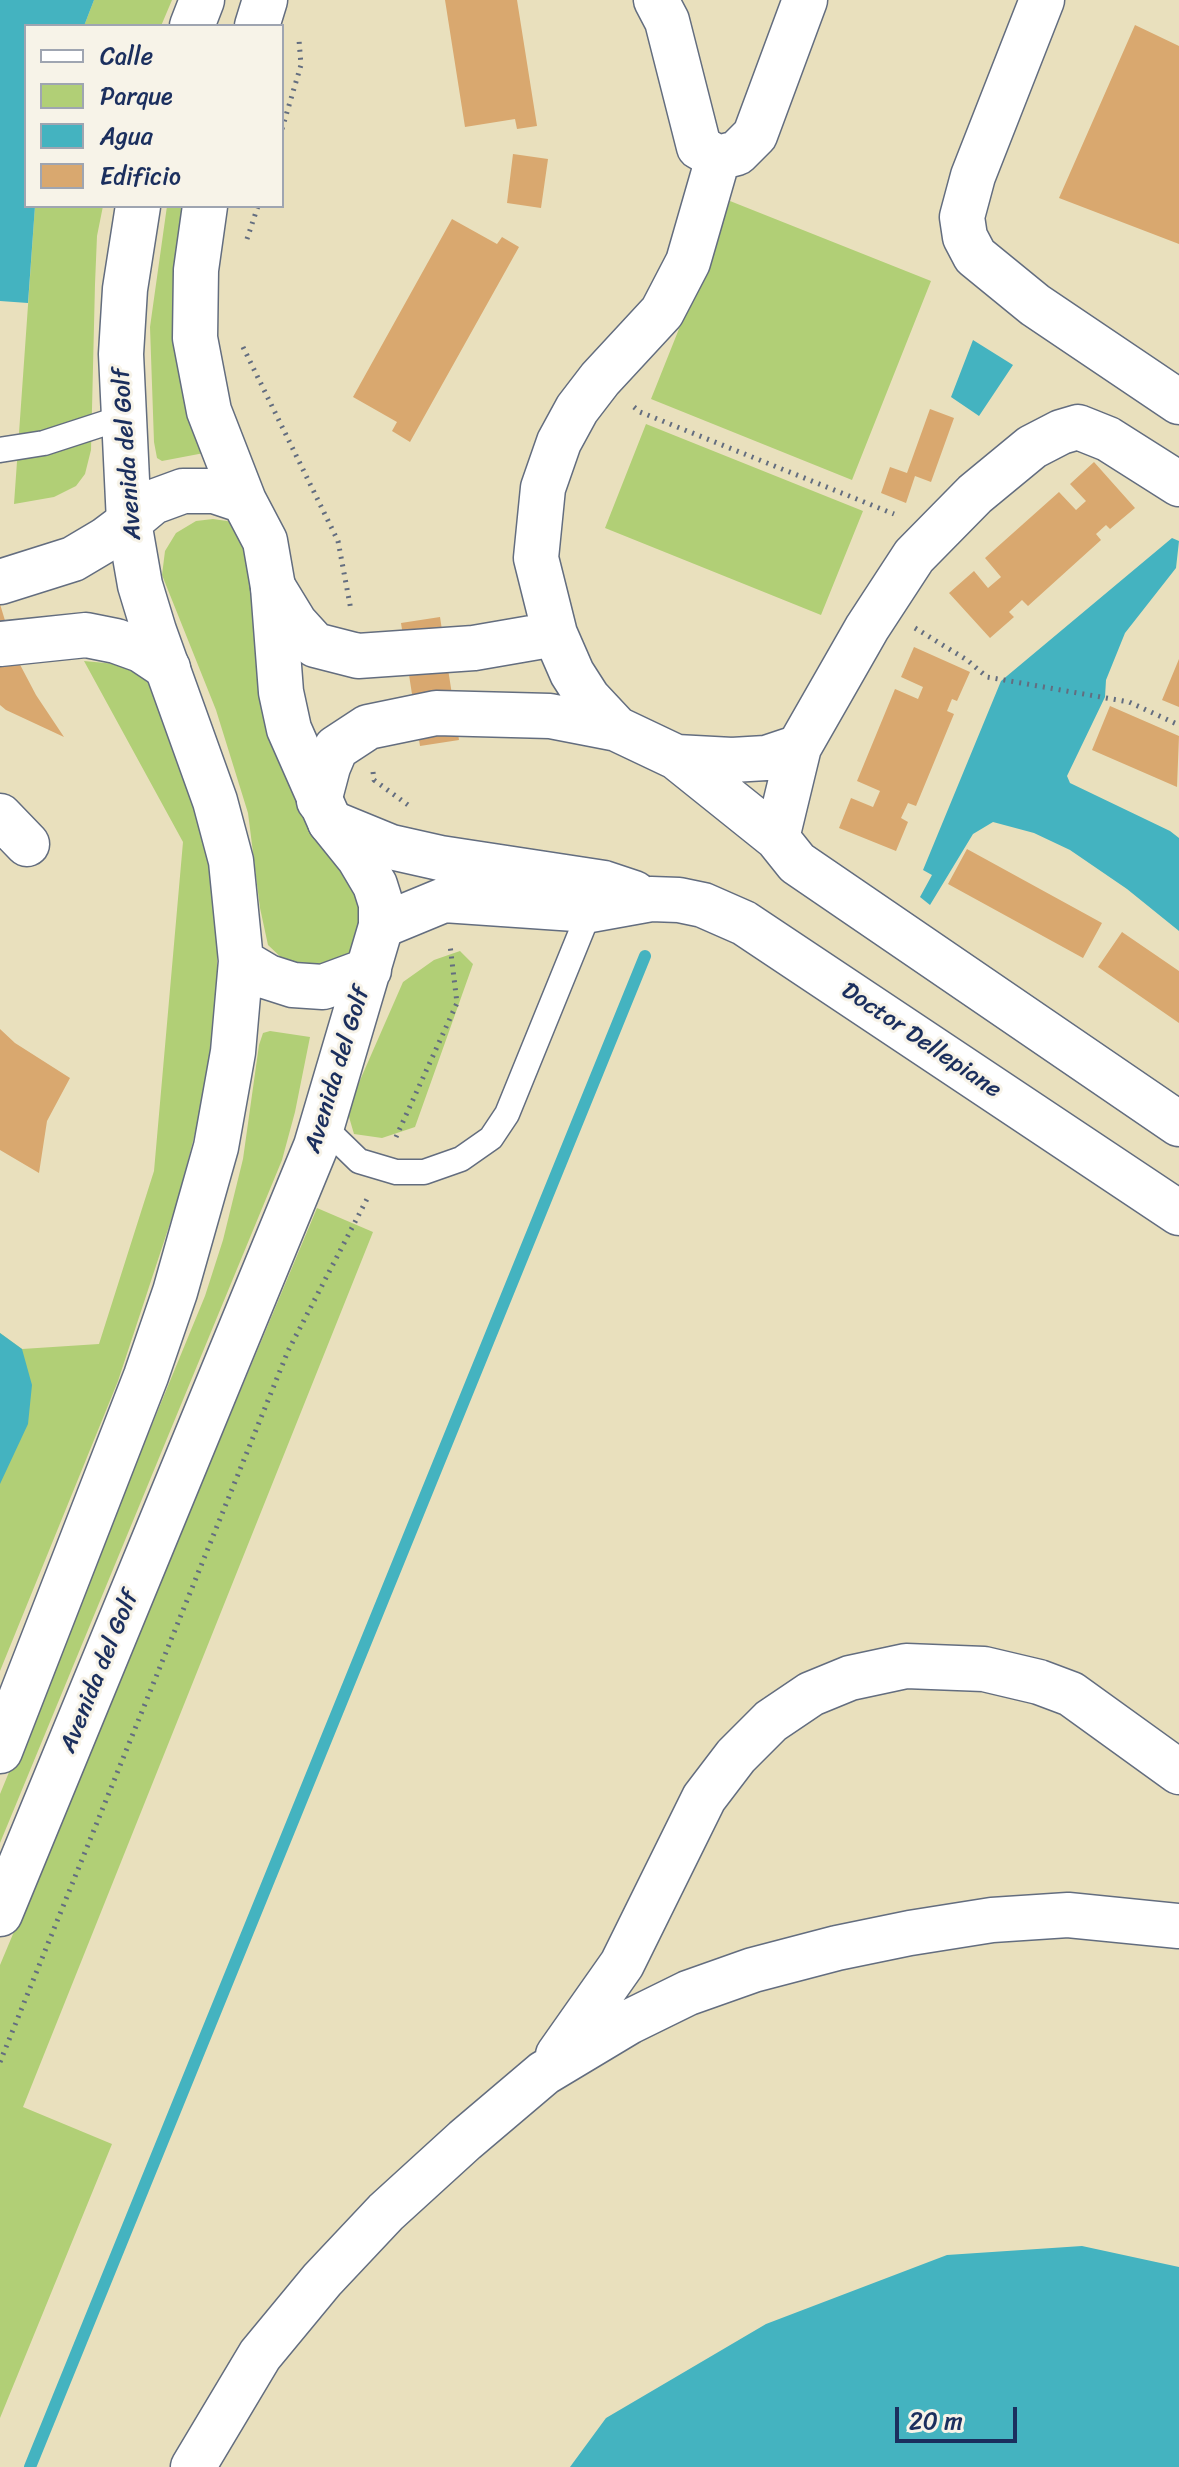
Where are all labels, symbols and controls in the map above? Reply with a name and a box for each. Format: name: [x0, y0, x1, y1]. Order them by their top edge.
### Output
legend: [24, 24, 284, 208]
text: Calle: [100, 35, 153, 77]
text: Parque: [100, 75, 173, 117]
text: Agua: [100, 115, 153, 157]
text: Edificio: [100, 155, 181, 197]
street label: Avenida del Golf: [108, 367, 148, 541]
street label: Doctor Dellepiane: [836, 977, 1006, 1105]
street label: Avenida del Golf: [299, 983, 377, 1157]
street label: Avenida del Golf: [54, 1587, 146, 1757]
scale bar: [899, 2391, 1021, 2441]
text: 20 m: [909, 2400, 963, 2442]

